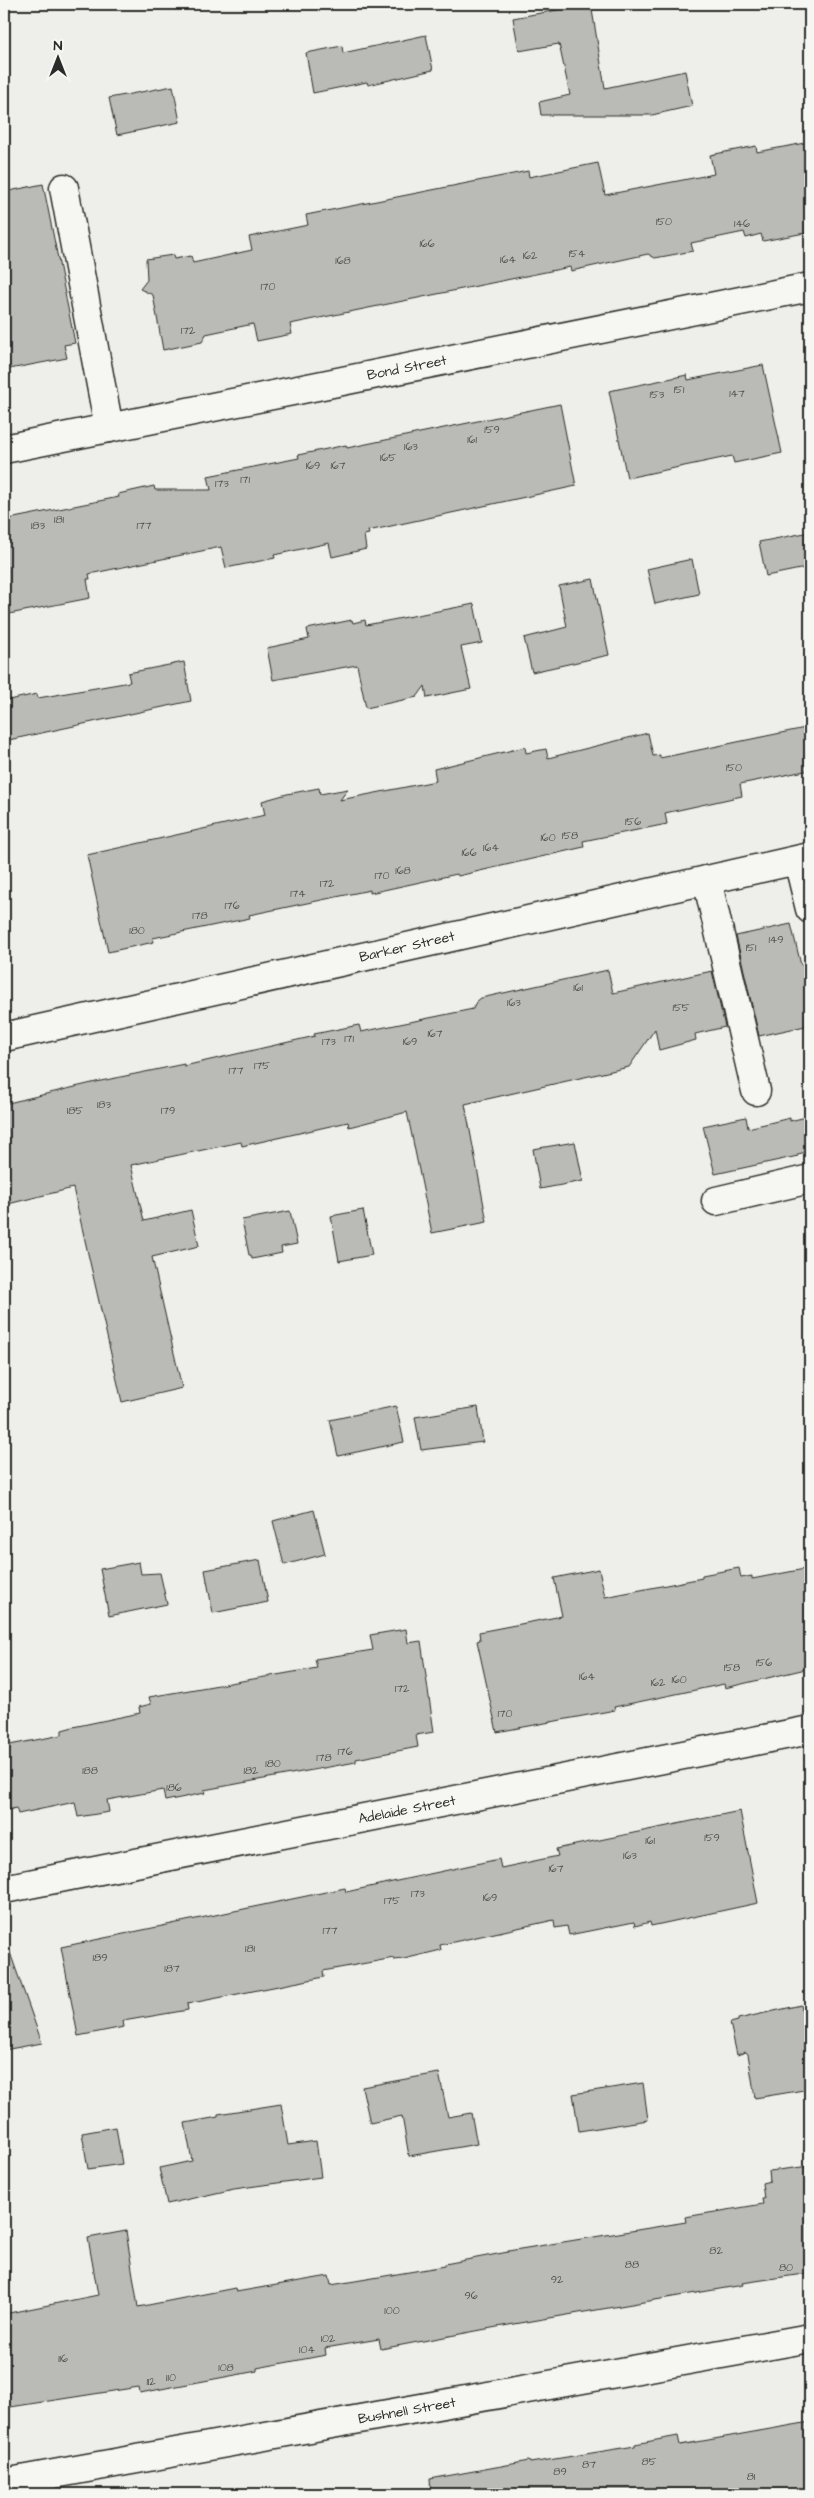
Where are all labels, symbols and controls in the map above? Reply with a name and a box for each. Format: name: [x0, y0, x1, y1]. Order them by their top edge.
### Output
north arrow: [32, 32, 82, 82]
text: N: [54, 36, 63, 56]
house number: 150: [656, 214, 672, 229]
house number: 146: [734, 216, 750, 231]
house number: 166: [419, 236, 435, 251]
house number: 154: [569, 246, 586, 261]
house number: 162: [523, 248, 538, 263]
house number: 164: [500, 252, 516, 267]
house number: 168: [335, 253, 351, 268]
house number: 170: [260, 279, 276, 294]
house number: 172: [181, 323, 196, 338]
street label: Bond Street: [365, 350, 449, 386]
house number: 151: [674, 382, 685, 397]
house number: 147: [729, 386, 745, 401]
house number: 153: [650, 387, 665, 402]
house number: 159: [484, 422, 500, 437]
house number: 161: [467, 432, 477, 447]
house number: 163: [404, 439, 418, 454]
house number: 165: [380, 450, 396, 465]
house number: 169: [306, 458, 320, 473]
house number: 167: [330, 458, 346, 473]
house number: 171: [240, 472, 250, 487]
house number: 173: [215, 476, 229, 491]
house number: 181: [54, 512, 65, 527]
house number: 183: [31, 518, 45, 533]
house number: 177: [137, 518, 152, 533]
house number: 150: [726, 760, 742, 775]
house number: 156: [625, 814, 641, 829]
house number: 158: [562, 828, 578, 843]
house number: 160: [540, 830, 556, 845]
house number: 164: [483, 840, 499, 855]
house number: 166: [461, 845, 477, 860]
house number: 168: [395, 863, 411, 878]
house number: 170: [374, 868, 390, 883]
house number: 172: [320, 876, 335, 891]
house number: 174: [290, 886, 306, 901]
house number: 176: [224, 898, 240, 913]
house number: 178: [192, 908, 208, 923]
house number: 180: [129, 923, 145, 938]
street label: Barker Street: [357, 926, 457, 968]
house number: 149: [768, 932, 784, 947]
house number: 151: [746, 940, 757, 955]
house number: 161: [573, 980, 583, 995]
house number: 163: [507, 995, 521, 1010]
house number: 155: [673, 1000, 690, 1015]
house number: 167: [427, 1026, 443, 1041]
house number: 171: [344, 1031, 354, 1046]
house number: 173: [322, 1034, 336, 1049]
house number: 169: [403, 1034, 417, 1049]
house number: 175: [254, 1058, 270, 1073]
house number: 177: [229, 1063, 244, 1078]
house number: 183: [97, 1097, 111, 1112]
house number: 185: [67, 1103, 83, 1118]
house number: 179: [161, 1103, 175, 1118]
house number: 156: [756, 1655, 772, 1670]
house number: 158: [724, 1660, 740, 1675]
house number: 164: [579, 1669, 595, 1684]
house number: 160: [671, 1672, 687, 1687]
house number: 162: [651, 1675, 666, 1690]
house number: 172: [395, 1681, 410, 1696]
house number: 170: [497, 1706, 513, 1721]
house number: 176: [337, 1744, 353, 1759]
house number: 178: [316, 1750, 332, 1765]
house number: 180: [265, 1756, 281, 1771]
house number: 188: [82, 1763, 98, 1778]
house number: 182: [244, 1763, 259, 1778]
house number: 186: [166, 1780, 182, 1795]
street label: Adelaide Street: [357, 1791, 458, 1829]
house number: 159: [704, 1830, 720, 1845]
house number: 161: [645, 1833, 655, 1848]
house number: 163: [623, 1848, 637, 1863]
house number: 167: [548, 1861, 564, 1876]
house number: 173: [411, 1886, 425, 1901]
house number: 169: [483, 1890, 497, 1905]
house number: 175: [384, 1893, 400, 1908]
house number: 177: [323, 1923, 338, 1938]
house number: 181: [245, 1941, 256, 1956]
house number: 189: [93, 1950, 107, 1965]
house number: 187: [164, 1961, 180, 1976]
house number: 82: [709, 2243, 723, 2258]
house number: 88: [625, 2257, 639, 2272]
house number: 80: [779, 2260, 793, 2275]
house number: 92: [551, 2272, 564, 2287]
house number: 96: [464, 2288, 478, 2303]
house number: 100: [384, 2303, 400, 2318]
house number: 102: [321, 2331, 336, 2346]
house number: 104: [299, 2342, 315, 2357]
house number: 116: [58, 2351, 68, 2366]
house number: 108: [218, 2360, 234, 2375]
house number: 110: [166, 2370, 176, 2385]
house number: 112: [146, 2374, 156, 2389]
street label: Bushnell Street: [357, 2393, 458, 2429]
house number: 85: [642, 2454, 657, 2469]
house number: 87: [582, 2457, 596, 2472]
house number: 89: [553, 2464, 567, 2479]
house number: 81: [747, 2469, 756, 2484]

